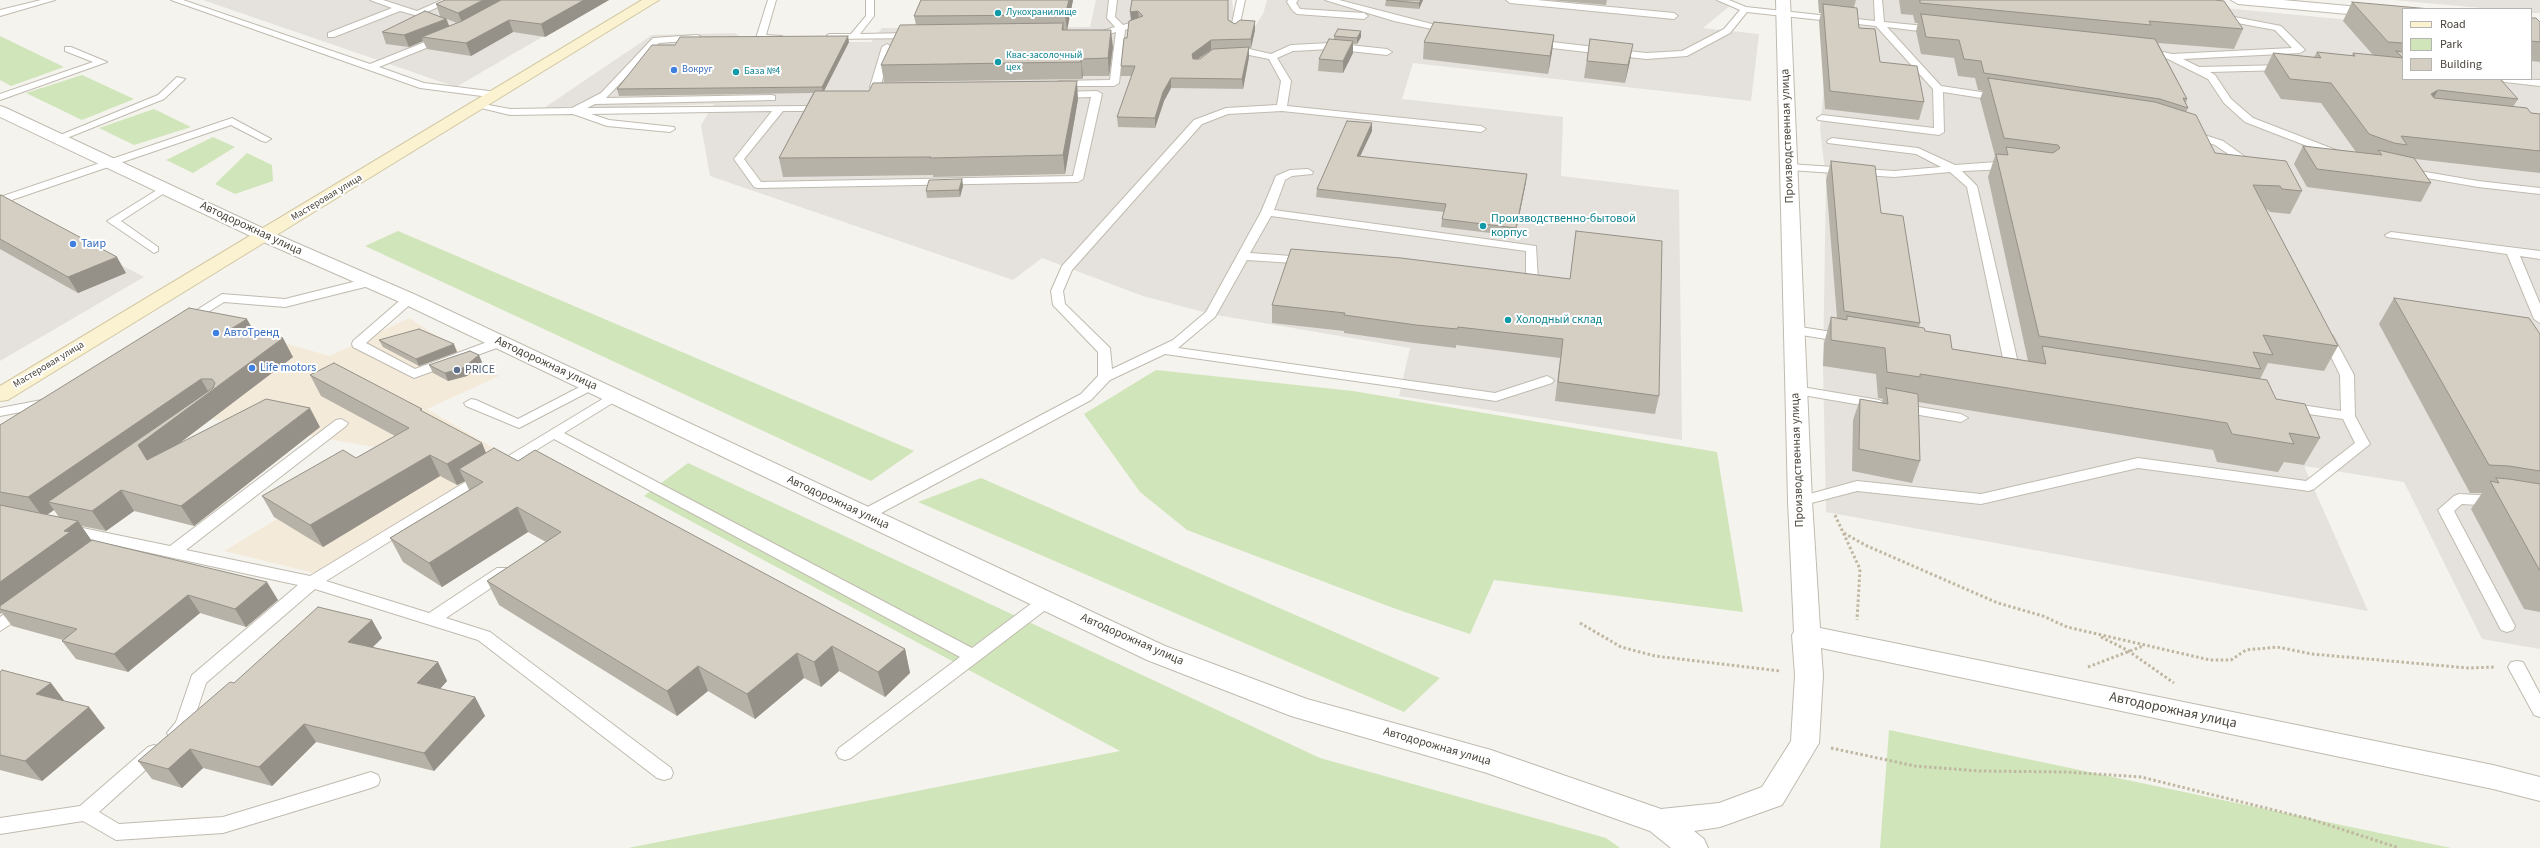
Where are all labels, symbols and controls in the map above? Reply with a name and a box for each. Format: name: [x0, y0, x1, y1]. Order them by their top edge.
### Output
place label: Лукохранилище: [1006, 7, 1077, 19]
marker: Лукохранилище: [993, 8, 1003, 18]
legend: [2402, 8, 2532, 80]
text: Road: [2440, 16, 2466, 33]
text: Park: [2440, 36, 2462, 53]
place label: Квас-засолочный цех: [1006, 50, 1082, 74]
text: Building: [2440, 56, 2482, 73]
marker: Квас-засолочный цех: [993, 57, 1003, 67]
place label: Вокруг: [682, 64, 713, 76]
marker: Вокруг: [669, 65, 679, 75]
place label: База №4: [744, 66, 780, 78]
marker: База №4: [731, 67, 741, 77]
street label: Производственная улица: [1778, 68, 1798, 204]
street label: Мастеровая улица: [289, 172, 365, 224]
street label: Автодорожная улица: [197, 199, 305, 259]
place label: Производственно-бытовой корпус: [1491, 212, 1636, 240]
marker: Производственно-бытовой корпус: [1478, 221, 1488, 231]
place label: Таир: [81, 237, 106, 251]
marker: Таир: [68, 239, 78, 249]
place label: Холодный склад: [1516, 313, 1602, 327]
marker: Холодный склад: [1503, 315, 1513, 325]
place label: АвтоТренд: [224, 326, 279, 340]
marker: АвтоТренд: [211, 328, 221, 338]
street label: Автодорожная улица: [492, 334, 600, 394]
street label: Мастеровая улица: [11, 339, 87, 391]
place label: Life motors: [260, 361, 316, 375]
marker: Life motors: [247, 363, 257, 373]
place label: PRICE: [465, 363, 495, 377]
marker: PRICE: [452, 365, 462, 375]
street label: Производственная улица: [1788, 392, 1808, 528]
street label: Автодорожная улица: [784, 473, 892, 533]
street label: Автодорожная улица: [1078, 611, 1186, 669]
street label: Автодорожная улица: [2108, 689, 2238, 733]
street label: Автодорожная улица: [1381, 725, 1493, 769]

